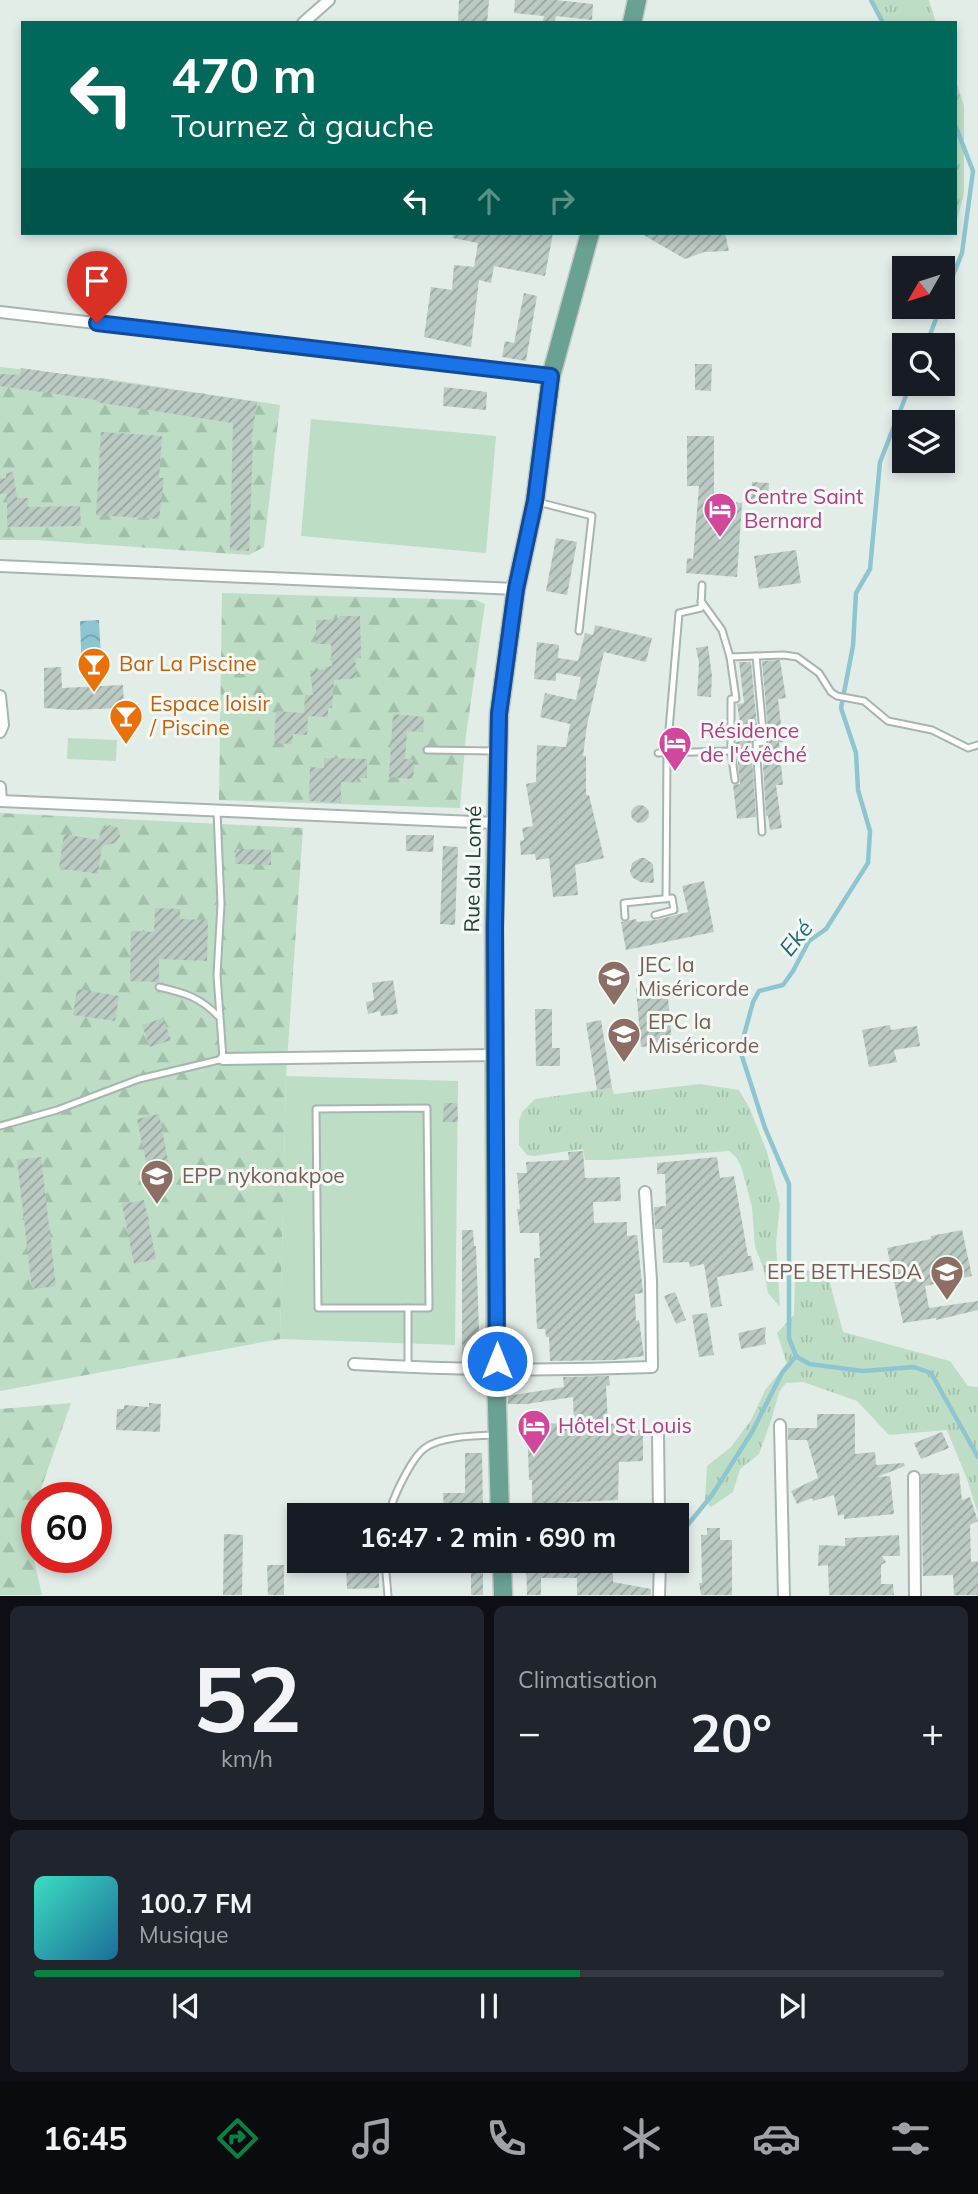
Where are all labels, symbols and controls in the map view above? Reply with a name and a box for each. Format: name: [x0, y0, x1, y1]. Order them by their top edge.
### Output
text: 470 m: [171, 44, 317, 105]
icon: left: [56, 49, 147, 140]
text: Tournez à gauche: [171, 105, 434, 145]
icon: left: [397, 182, 435, 220]
icon: ahead: [470, 182, 508, 220]
icon: right: [543, 182, 581, 220]
pin: [67, 251, 127, 323]
north arrow: [892, 256, 956, 318]
map controls: [892, 256, 955, 473]
icon: arrive: [78, 262, 116, 300]
button: search: [892, 333, 955, 396]
button: layers: [892, 410, 955, 473]
place label: Centre Saint Bernard: [744, 483, 863, 533]
hotel icon: Centre Saint Bernard: [701, 490, 739, 539]
bar icon: Bar La Piscine: [75, 645, 113, 694]
place label: Bar La Piscine: [119, 650, 257, 676]
place label: Espace loisir / Piscine: [149, 690, 270, 740]
bar icon: Espace loisir / Piscine: [107, 697, 145, 746]
place label: Résidence de l'évêché: [700, 717, 807, 767]
hotel icon: Résidence de l'évêché: [656, 724, 694, 773]
street label: Rue du Lomé: [458, 805, 486, 933]
water label: Eké: [773, 914, 819, 961]
place label: JEC la Miséricorde: [638, 951, 749, 1001]
school or university icon: JEC la Miséricorde: [595, 958, 633, 1007]
place label: EPC la Miséricorde: [648, 1008, 759, 1058]
school or university icon: EPC la Miséricorde: [605, 1015, 643, 1064]
school or university icon: EPP nykonakpoe: [138, 1157, 176, 1206]
place label: EPP nykonakpoe: [182, 1162, 345, 1188]
school or university icon: EPE BETHESDA: [928, 1253, 966, 1302]
place label: EPE BETHESDA: [767, 1258, 923, 1284]
position arrow: [460, 1324, 534, 1398]
hotel icon: Hôtel St Louis: [515, 1407, 553, 1456]
place label: Hôtel St Louis: [558, 1412, 692, 1438]
speed limit sign: 60: [21, 1482, 112, 1573]
text: 16:47 · 2 min · 690 m: [360, 1521, 616, 1554]
text: 52: [192, 1641, 302, 1755]
text: Climatisation: [518, 1665, 658, 1694]
text: 20°: [690, 1700, 772, 1765]
text: −: [518, 1708, 541, 1756]
text: +: [921, 1708, 944, 1756]
text: km/h: [221, 1744, 273, 1773]
text: 100.7 FM: [139, 1887, 252, 1920]
text: Musique: [139, 1920, 228, 1949]
icon: previous: [167, 1987, 205, 2025]
icon: pause: [470, 1987, 508, 2025]
icon: next: [773, 1987, 811, 2025]
icon: directions: [213, 2114, 262, 2163]
icon: music: [348, 2114, 397, 2163]
icon: phone: [482, 2114, 531, 2163]
icon: climate: [617, 2114, 666, 2163]
icon: car: [752, 2114, 801, 2163]
icon: filters: [886, 2114, 935, 2163]
text: 16:45: [43, 2118, 128, 2158]

